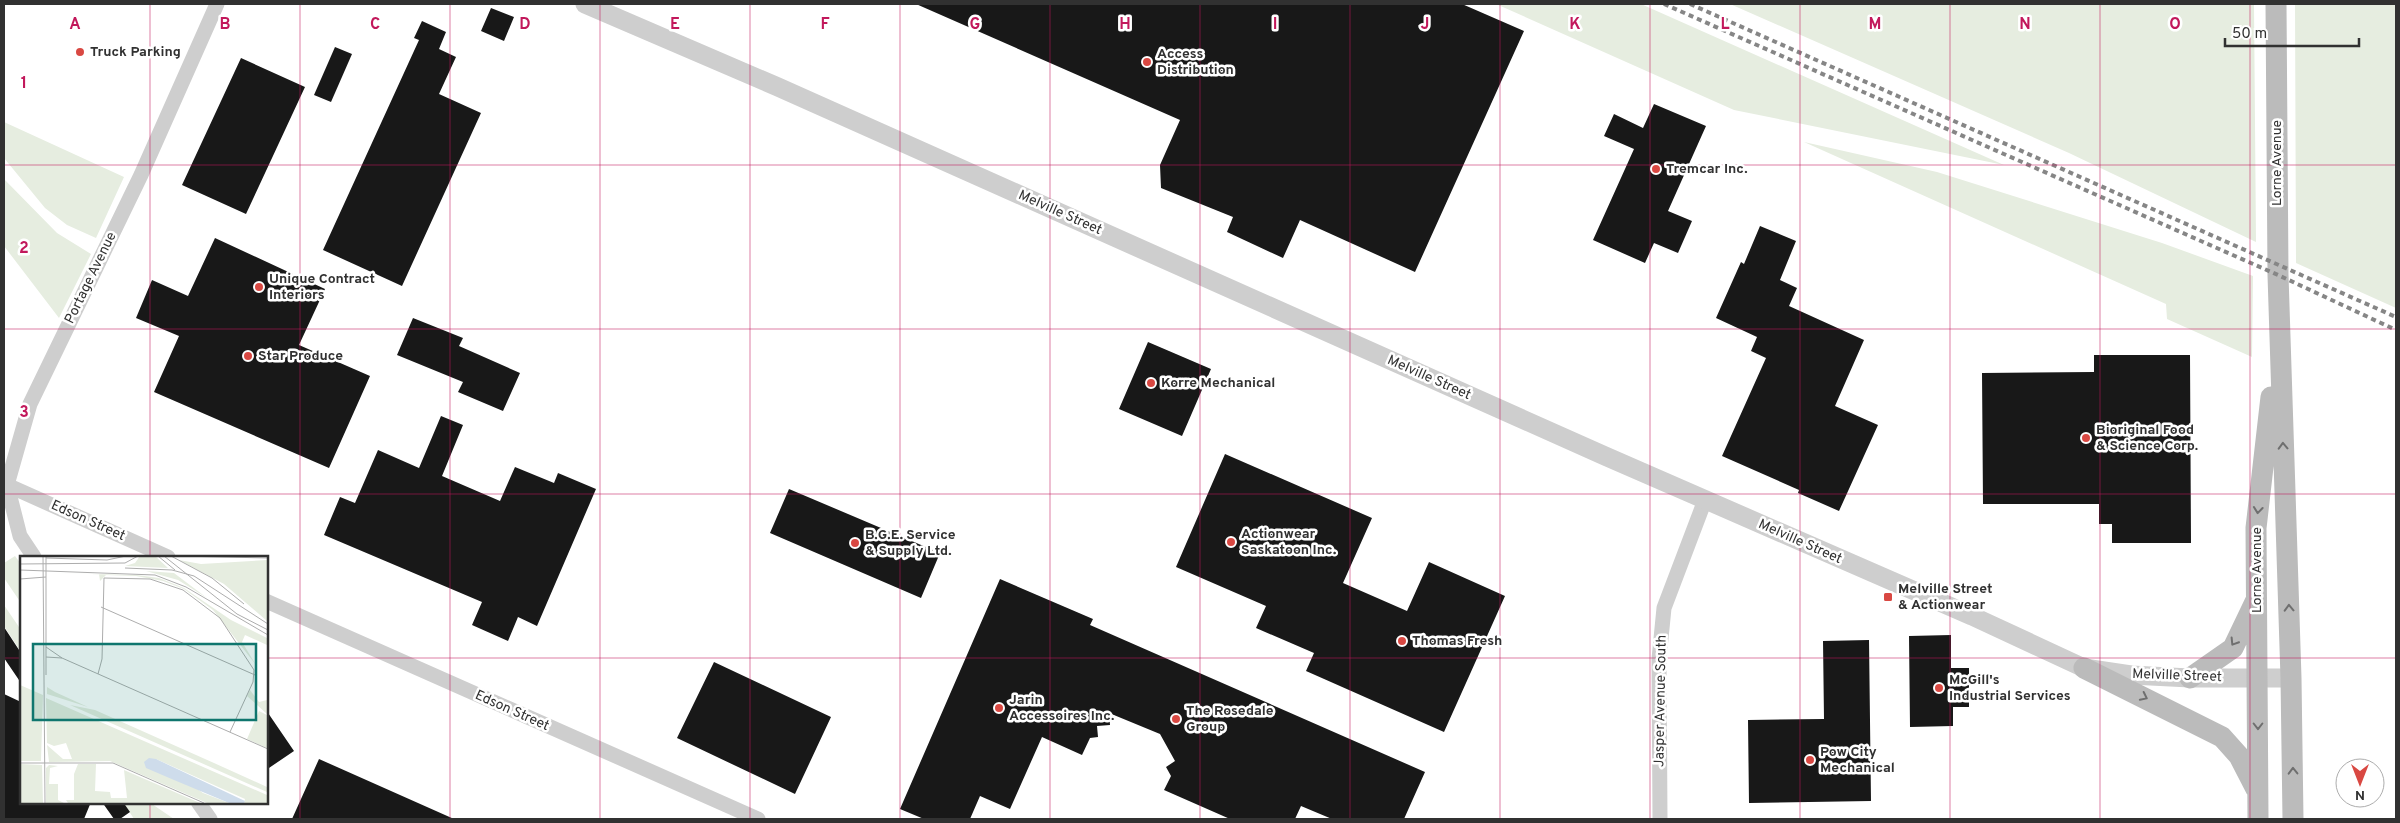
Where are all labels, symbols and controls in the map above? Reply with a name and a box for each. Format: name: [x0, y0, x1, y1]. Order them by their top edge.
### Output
text: A: [69, 15, 81, 35]
text: B: [219, 15, 231, 35]
text: C: [370, 15, 380, 35]
text: D: [519, 15, 531, 35]
text: E: [670, 15, 680, 35]
text: F: [820, 15, 830, 35]
text: G: [970, 15, 980, 35]
text: H: [1119, 15, 1131, 35]
text: I: [1273, 15, 1277, 35]
text: J: [1421, 15, 1429, 35]
text: K: [1569, 15, 1581, 35]
text: L: [1720, 15, 1730, 35]
text: M: [1869, 15, 1881, 35]
text: N: [2019, 15, 2031, 35]
text: O: [2169, 15, 2181, 35]
scale bar: [2225, 15, 2359, 47]
text: 50 m: [2232, 25, 2267, 44]
place label: Truck Parking: [90, 44, 181, 61]
marker: Truck Parking: [74, 46, 86, 58]
place label: Access Distribution: [1157, 46, 1234, 79]
marker: Access Distribution: [1141, 56, 1153, 68]
text: 1: [21, 74, 27, 94]
street label: Lorne Avenue: [2269, 120, 2286, 206]
place label: Tremcar Inc.: [1666, 161, 1748, 178]
marker: Tremcar Inc.: [1650, 163, 1662, 175]
street label: Melville Street: [1015, 187, 1105, 239]
street label: Portage Avenue: [61, 229, 121, 327]
text: 2: [19, 239, 29, 259]
place label: Unique Contract Interiors: [269, 271, 375, 304]
marker: Unique Contract Interiors: [253, 281, 265, 293]
place label: Star Produce: [258, 348, 343, 365]
marker: Star Produce: [242, 350, 254, 362]
street label: Melville Street: [1384, 352, 1474, 404]
place label: Korre Mechanical: [1161, 375, 1275, 392]
marker: Korre Mechanical: [1145, 377, 1157, 389]
text: 3: [19, 403, 29, 423]
place label: Bioriginal Food & Science Corp.: [2096, 422, 2198, 455]
marker: Bioriginal Food & Science Corp.: [2080, 432, 2092, 444]
one-way arrow: [2278, 441, 2289, 449]
street label: Edson Street: [48, 497, 128, 545]
one-way arrow: [2253, 506, 2264, 514]
street label: Melville Street: [1755, 516, 1845, 568]
place label: Actionwear Saskatoon Inc.: [1241, 526, 1336, 559]
place label: B.G.E. Service & Supply Ltd.: [865, 527, 956, 560]
street label: Lorne Avenue: [2249, 527, 2266, 613]
marker: Actionwear Saskatoon Inc.: [1225, 536, 1237, 548]
marker: B.G.E. Service & Supply Ltd.: [849, 537, 861, 549]
inset map: [20, 556, 268, 803]
place label: Melville Street & Actionwear: [1898, 581, 1993, 614]
marker: Melville Street & Actionwear: [1882, 591, 1894, 603]
one-way arrow: [2283, 604, 2294, 612]
place label: Thomas Fresh: [1412, 633, 1502, 650]
marker: Thomas Fresh: [1396, 635, 1408, 647]
street label: Jasper Avenue South: [1651, 635, 1671, 767]
one-way arrow: [2231, 637, 2241, 646]
street label: Melville Street: [2132, 666, 2222, 686]
place label: McGill's Industrial Services: [1949, 672, 2071, 705]
marker: McGill's Industrial Services: [1933, 682, 1945, 694]
street label: Edson Street: [472, 687, 552, 735]
one-way arrow: [2138, 691, 2147, 701]
place label: Jarin Accessoires Inc.: [1009, 692, 1114, 725]
marker: Jarin Accessoires Inc.: [993, 702, 1005, 714]
place label: The Rosedale Group: [1186, 703, 1274, 736]
marker: The Rosedale Group: [1170, 713, 1182, 725]
one-way arrow: [2253, 722, 2263, 730]
place label: Pow City Mechanical: [1820, 744, 1895, 777]
marker: Pow City Mechanical: [1804, 754, 1816, 766]
north arrow: [2335, 758, 2385, 808]
one-way arrow: [2287, 766, 2298, 774]
text: N: [2355, 786, 2365, 803]

